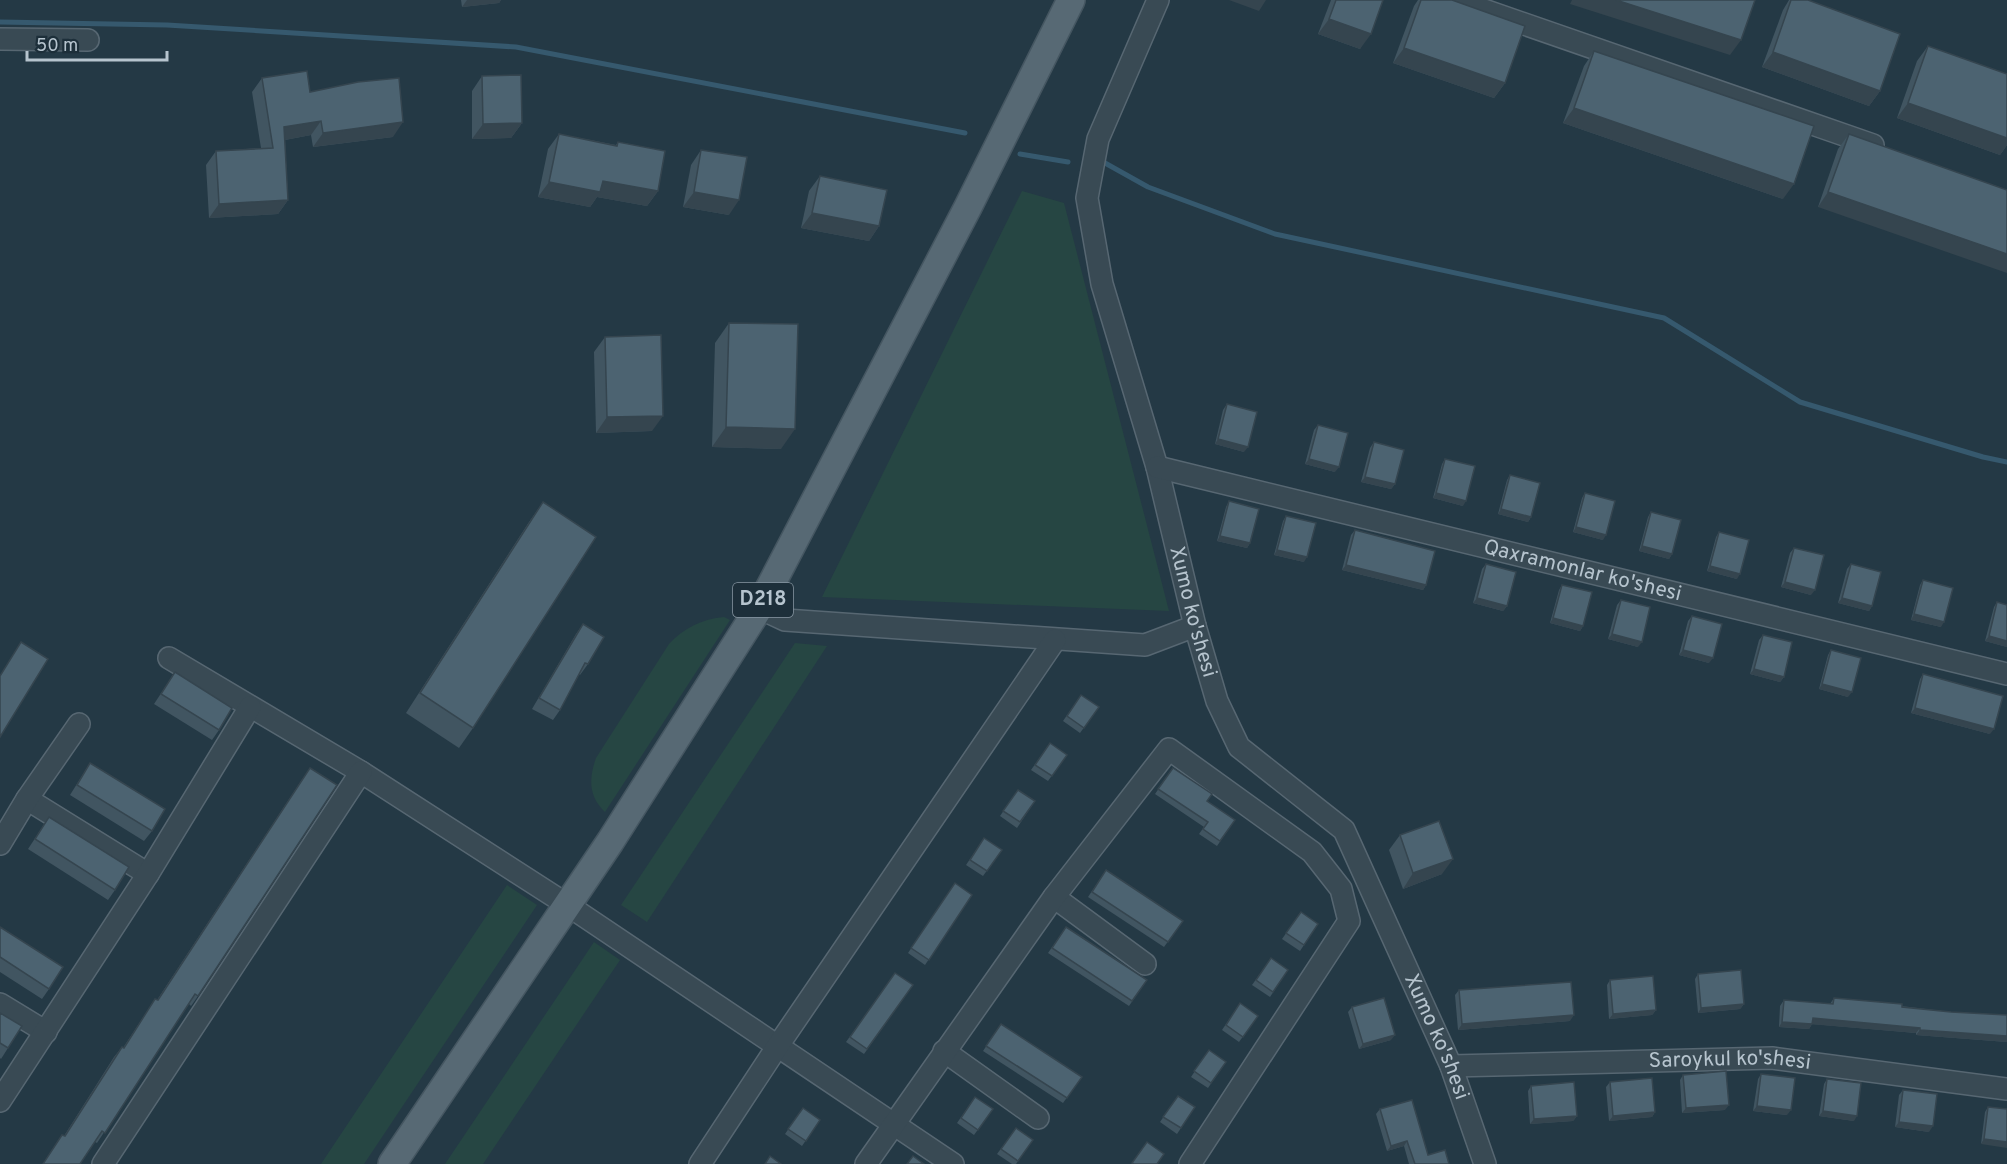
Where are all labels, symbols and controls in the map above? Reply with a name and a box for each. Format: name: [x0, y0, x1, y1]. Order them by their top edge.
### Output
scale bar: [27, 24, 166, 62]
text: 50 m: [36, 35, 78, 58]
street label: Qaxramonlar ko'shesi: [1481, 534, 1684, 608]
street label: Xumo ko'shesi: [1163, 544, 1223, 681]
road number: D218: [733, 583, 793, 617]
street label: Xumo ko'shesi: [1398, 970, 1475, 1103]
street label: Saroykul ko'shesi: [1648, 1044, 1813, 1077]

